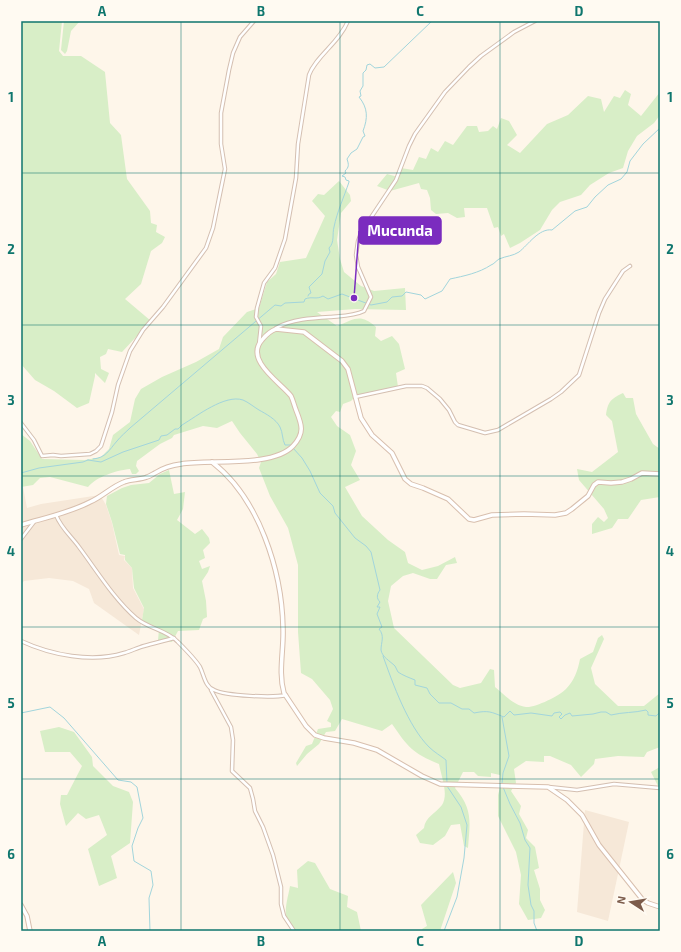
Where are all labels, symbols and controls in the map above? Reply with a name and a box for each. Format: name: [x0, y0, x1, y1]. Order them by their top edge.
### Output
text: A: [98, 3, 107, 19]
text: B: [257, 3, 265, 19]
text: C: [416, 3, 424, 19]
text: D: [575, 3, 584, 19]
text: 1: [8, 89, 14, 105]
text: 1: [667, 89, 673, 105]
callout: Mucunda: [359, 217, 441, 244]
text: Mucunda: [367, 221, 433, 239]
text: 2: [7, 241, 15, 257]
text: 2: [666, 241, 674, 257]
text: 3: [7, 392, 15, 408]
text: 3: [666, 392, 674, 408]
text: 4: [7, 543, 15, 559]
text: 4: [666, 543, 674, 559]
text: 5: [7, 695, 15, 711]
text: 5: [666, 695, 674, 711]
text: 6: [7, 846, 15, 862]
text: 6: [666, 846, 674, 862]
north arrow: [611, 882, 651, 922]
text: N: [614, 895, 628, 905]
text: A: [98, 933, 107, 949]
text: B: [257, 933, 265, 949]
text: C: [416, 933, 424, 949]
text: D: [575, 933, 584, 949]

